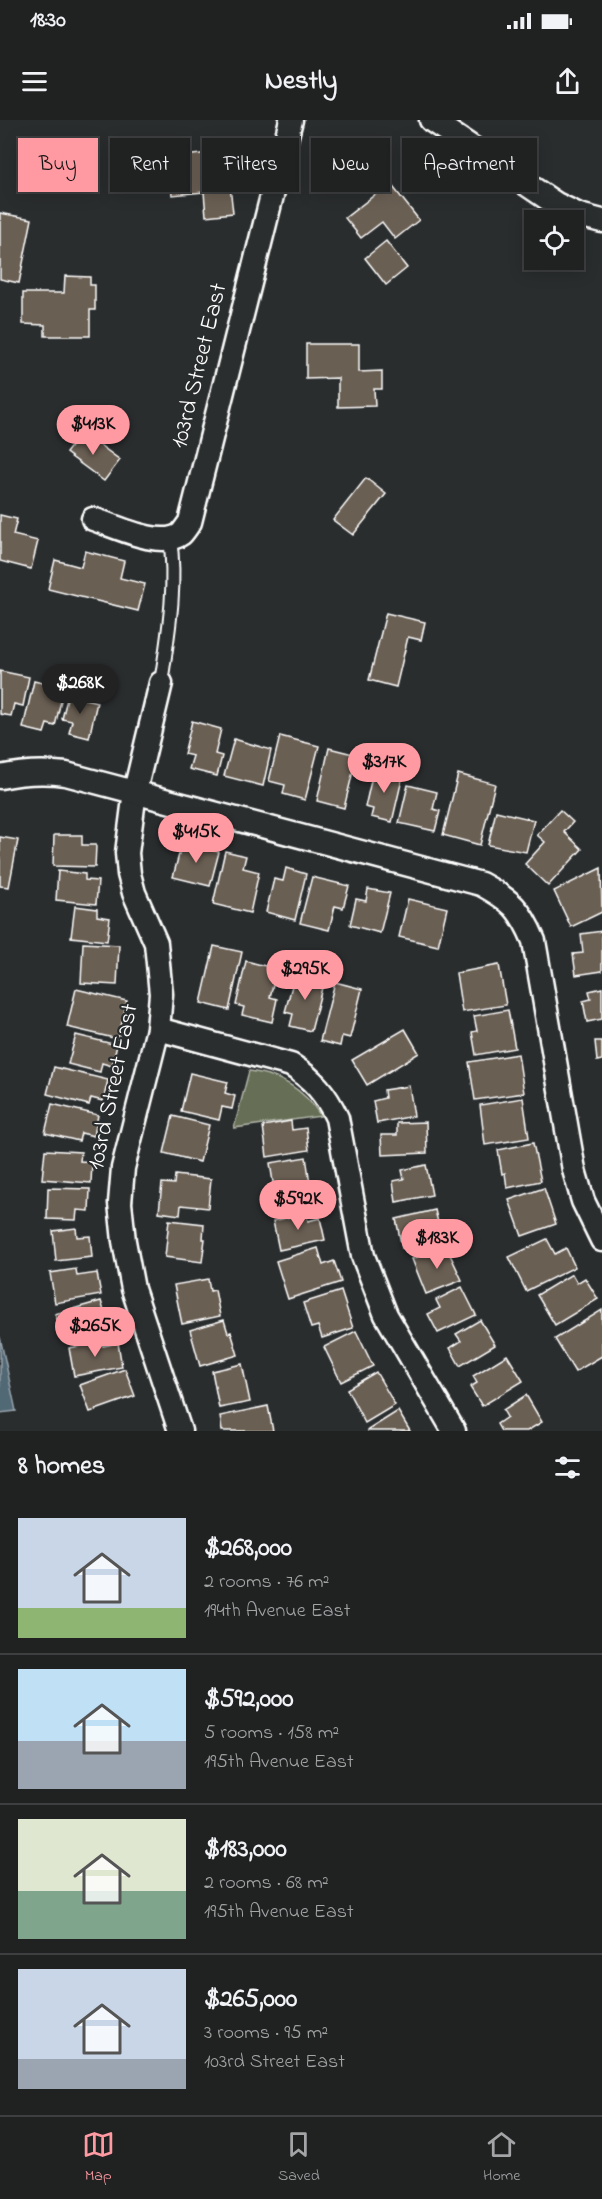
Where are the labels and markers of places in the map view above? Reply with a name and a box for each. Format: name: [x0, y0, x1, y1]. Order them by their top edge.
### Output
pin: $413K: [51, 405, 135, 456]
pin: $268K: [38, 664, 122, 715]
pin: $317K: [342, 743, 426, 794]
pin: $415K: [154, 813, 238, 864]
pin: $295K: [263, 950, 347, 1001]
pin: $592K: [256, 1180, 340, 1231]
pin: $183K: [395, 1219, 479, 1270]
pin: $265K: [53, 1307, 137, 1358]

